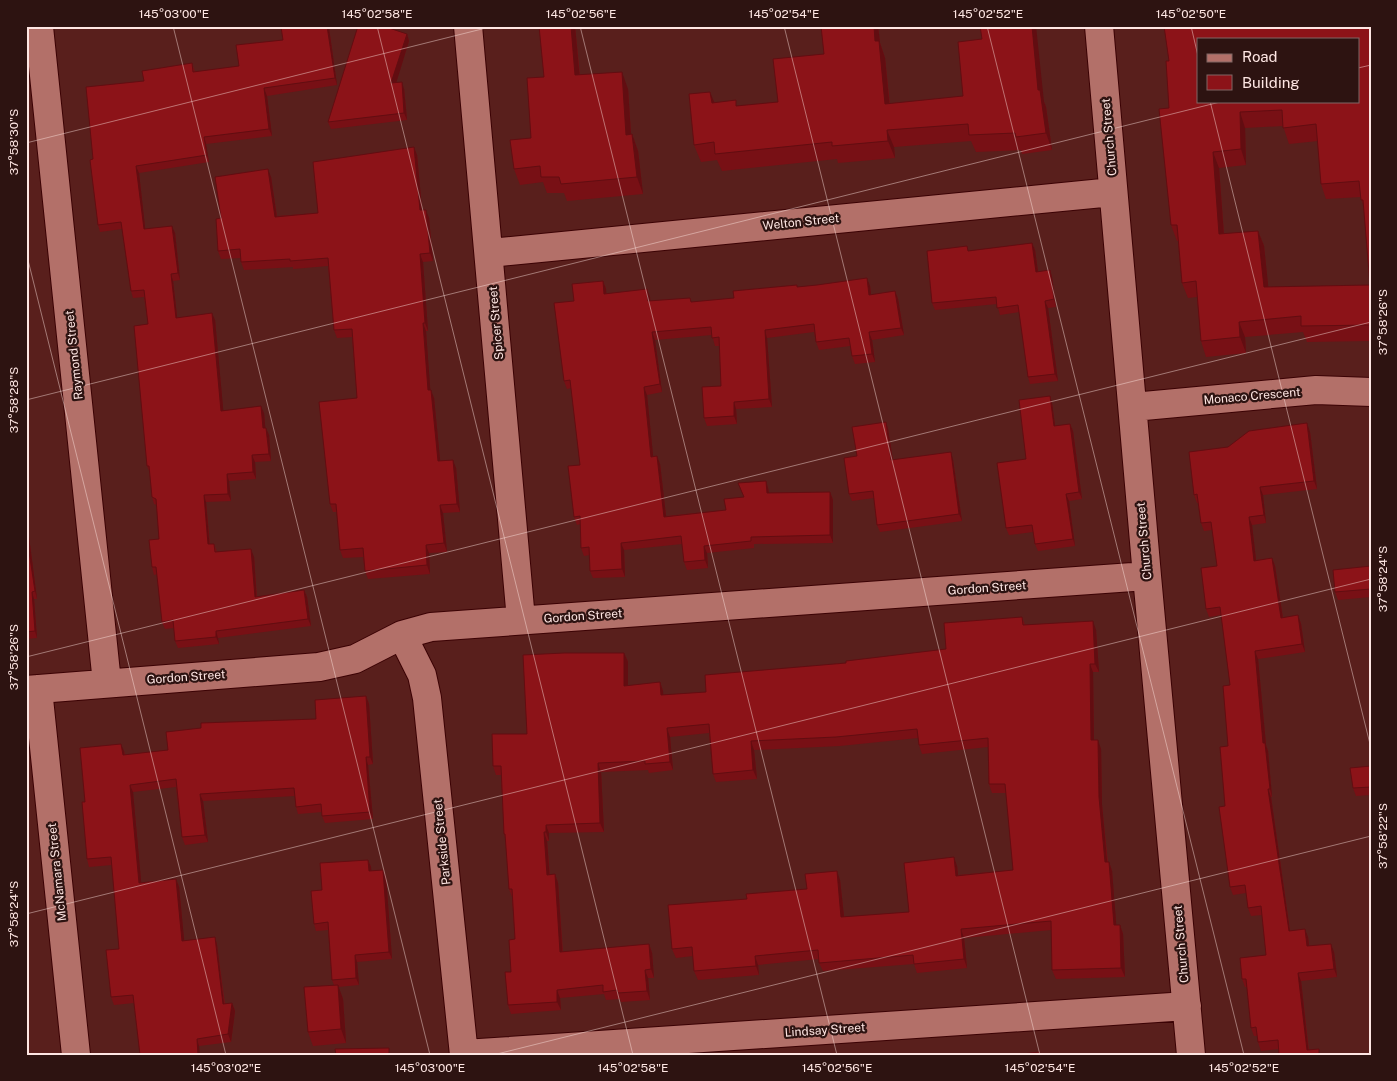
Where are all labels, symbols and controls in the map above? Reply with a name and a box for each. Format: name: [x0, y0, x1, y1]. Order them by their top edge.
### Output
text: 145°03'00"E: [139, 7, 209, 21]
text: 145°02'58"E: [341, 7, 413, 21]
text: 145°02'56"E: [546, 7, 616, 21]
text: 145°02'54"E: [749, 7, 819, 21]
text: 145°02'52"E: [953, 7, 1023, 21]
text: 145°02'50"E: [1156, 7, 1226, 21]
legend: [1197, 38, 1360, 102]
text: Road: [1242, 48, 1278, 65]
text: Building: [1242, 74, 1300, 91]
street label: Church Street: [1099, 97, 1119, 177]
text: 37°58'30"S: [7, 109, 21, 175]
street label: Welton Street: [762, 211, 840, 233]
street label: Spicer Street: [486, 285, 506, 361]
text: 37°58'26"S: [1376, 289, 1390, 355]
street label: Raymond Street: [62, 309, 86, 401]
text: 37°58'28"S: [7, 367, 21, 433]
street label: Monaco Crescent: [1203, 385, 1301, 407]
street label: Church Street: [1134, 501, 1154, 581]
text: 37°58'24"S: [1376, 546, 1390, 612]
street label: Gordon Street: [947, 578, 1027, 598]
street label: Gordon Street: [543, 606, 623, 626]
text: 37°58'26"S: [7, 624, 21, 690]
street label: Gordon Street: [146, 667, 226, 687]
street label: Parkside Street: [430, 798, 453, 886]
text: 37°58'22"S: [1376, 803, 1390, 869]
street label: McNamara Street: [45, 822, 69, 922]
text: 37°58'24"S: [7, 881, 21, 947]
street label: Church Street: [1171, 904, 1191, 984]
street label: Lindsay Street: [784, 1020, 866, 1040]
text: 145°03'02"E: [191, 1061, 261, 1075]
text: 145°03'00"E: [395, 1061, 465, 1075]
text: 145°02'58"E: [597, 1061, 669, 1075]
text: 145°02'56"E: [802, 1061, 872, 1075]
text: 145°02'54"E: [1005, 1061, 1075, 1075]
text: 145°02'52"E: [1209, 1061, 1279, 1075]

